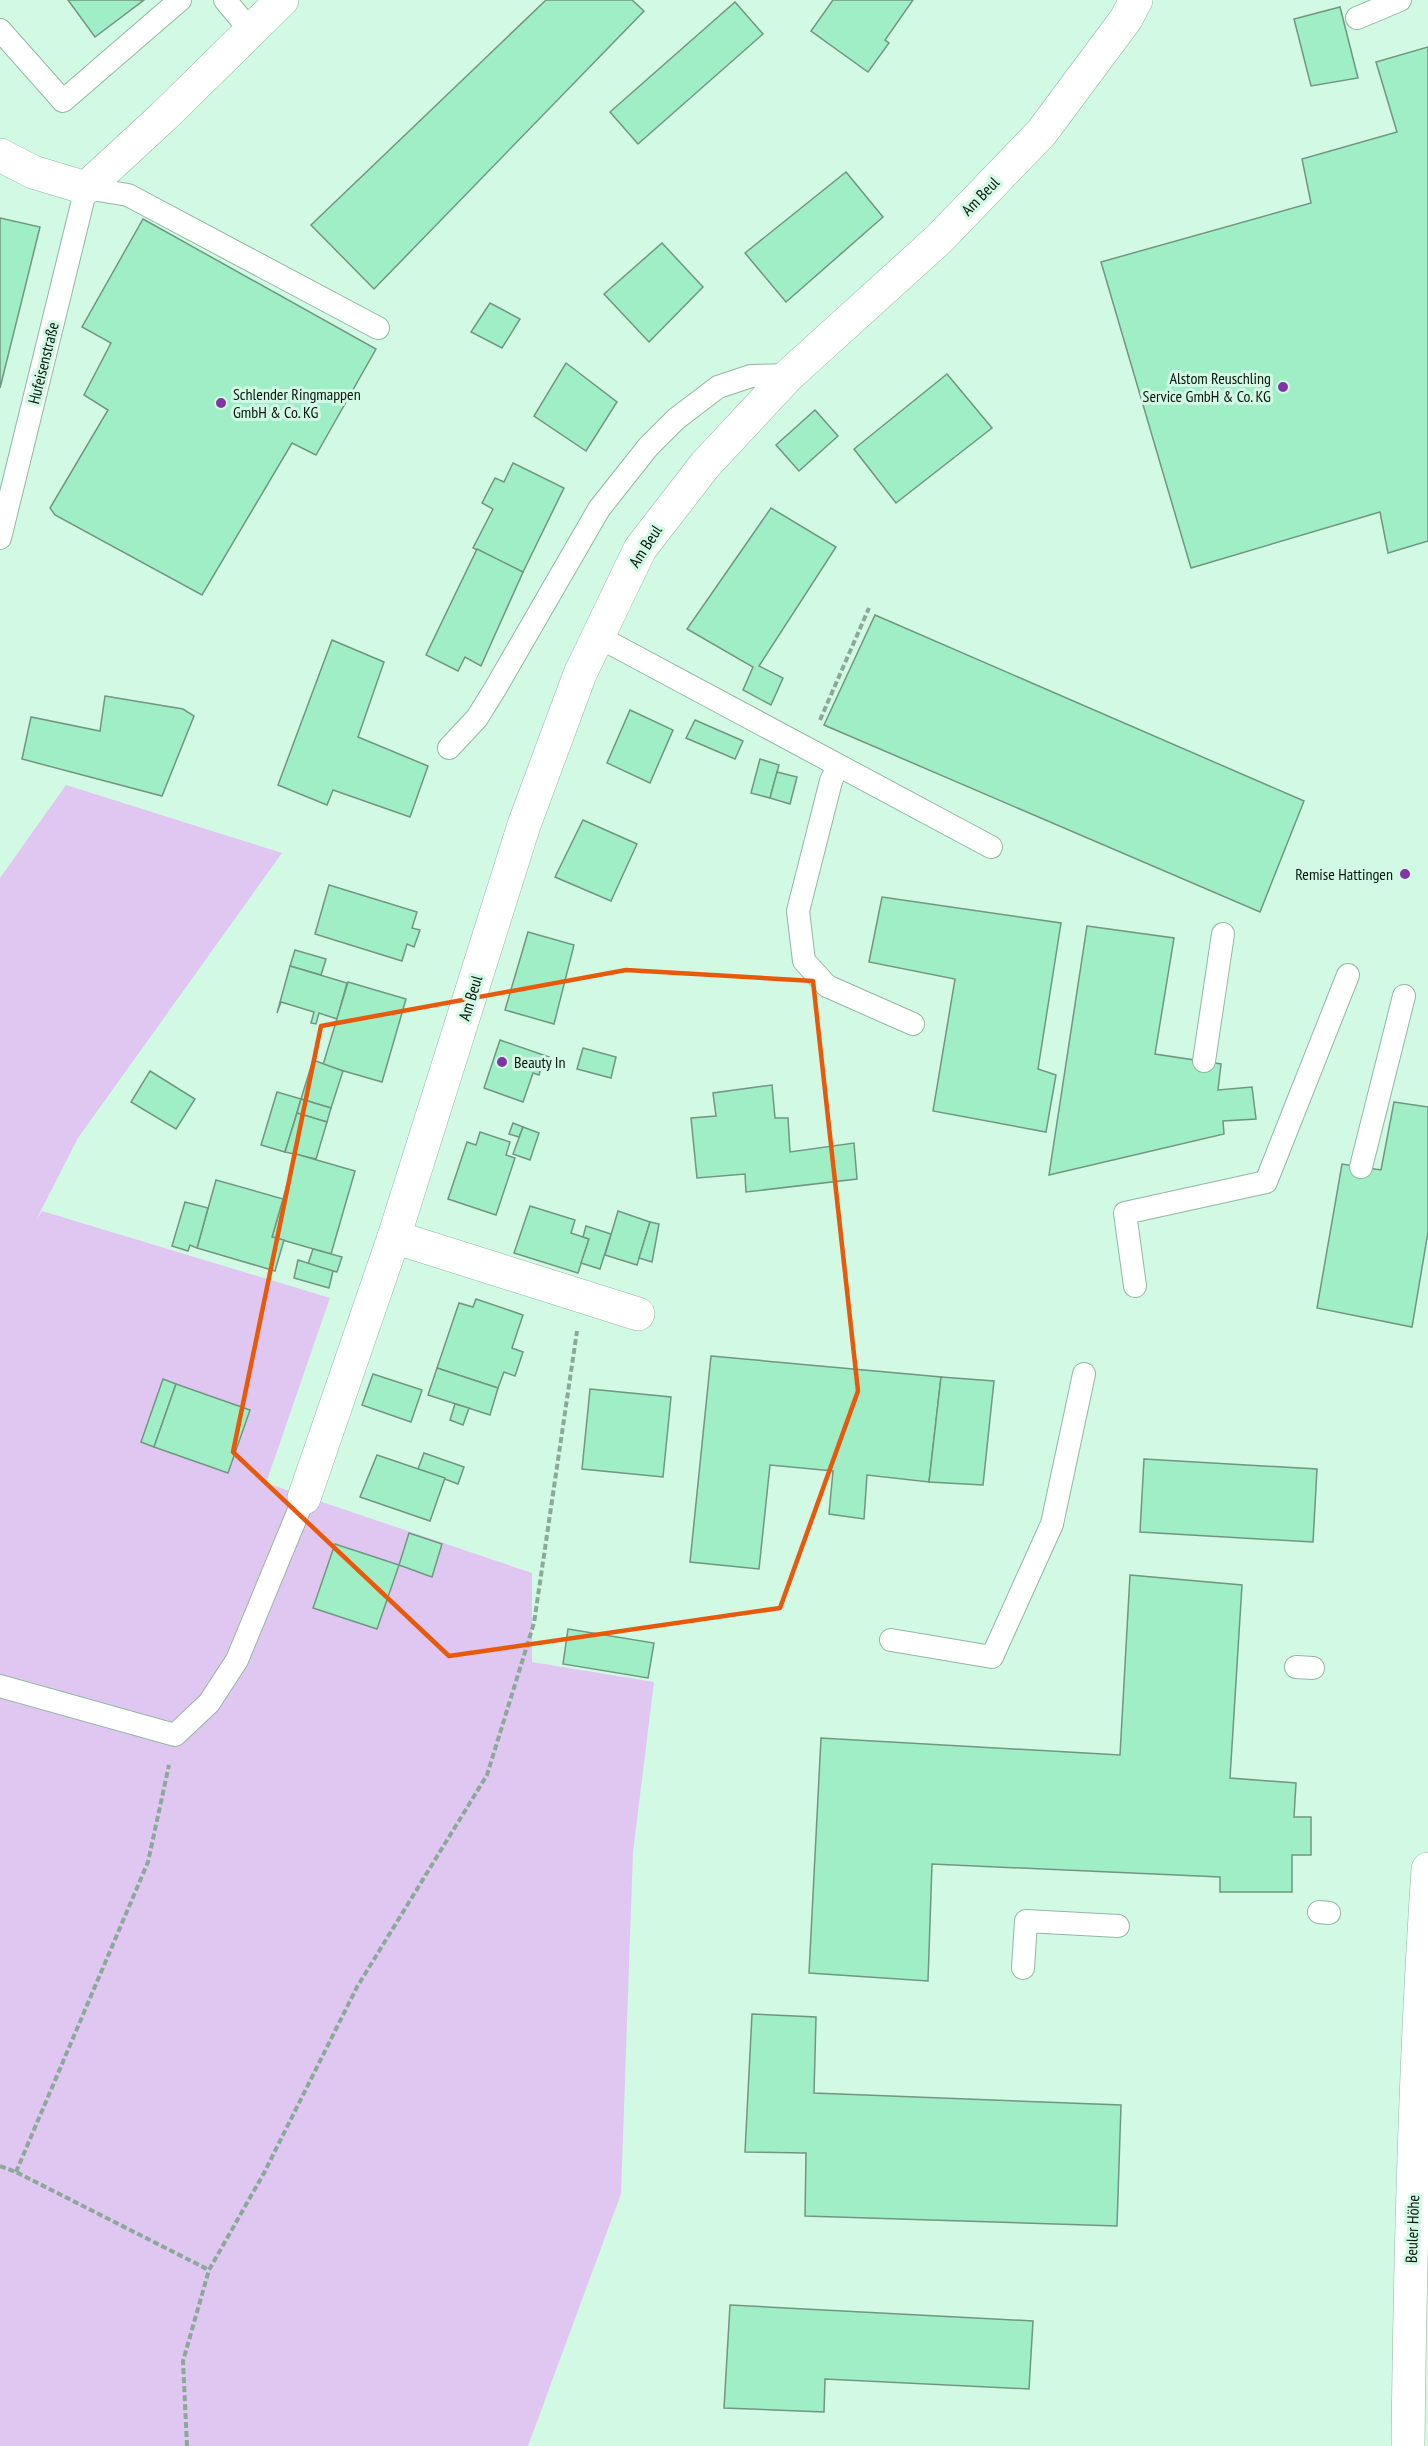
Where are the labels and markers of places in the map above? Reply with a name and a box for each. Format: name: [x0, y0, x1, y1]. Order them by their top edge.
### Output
place label: Alstom Reuschling Service GmbH & Co. KG: [1143, 368, 1271, 406]
marker: Alstom Reuschling Service GmbH & Co. KG: [1276, 380, 1290, 394]
place label: Schlender Ringmappen GmbH & Co. KG: [233, 384, 361, 422]
marker: Schlender Ringmappen GmbH & Co. KG: [214, 396, 228, 410]
place label: Remise Hattingen: [1295, 864, 1393, 884]
marker: Remise Hattingen: [1398, 867, 1412, 881]
place label: Beauty In: [514, 1052, 566, 1072]
marker: Beauty In: [495, 1055, 509, 1069]

